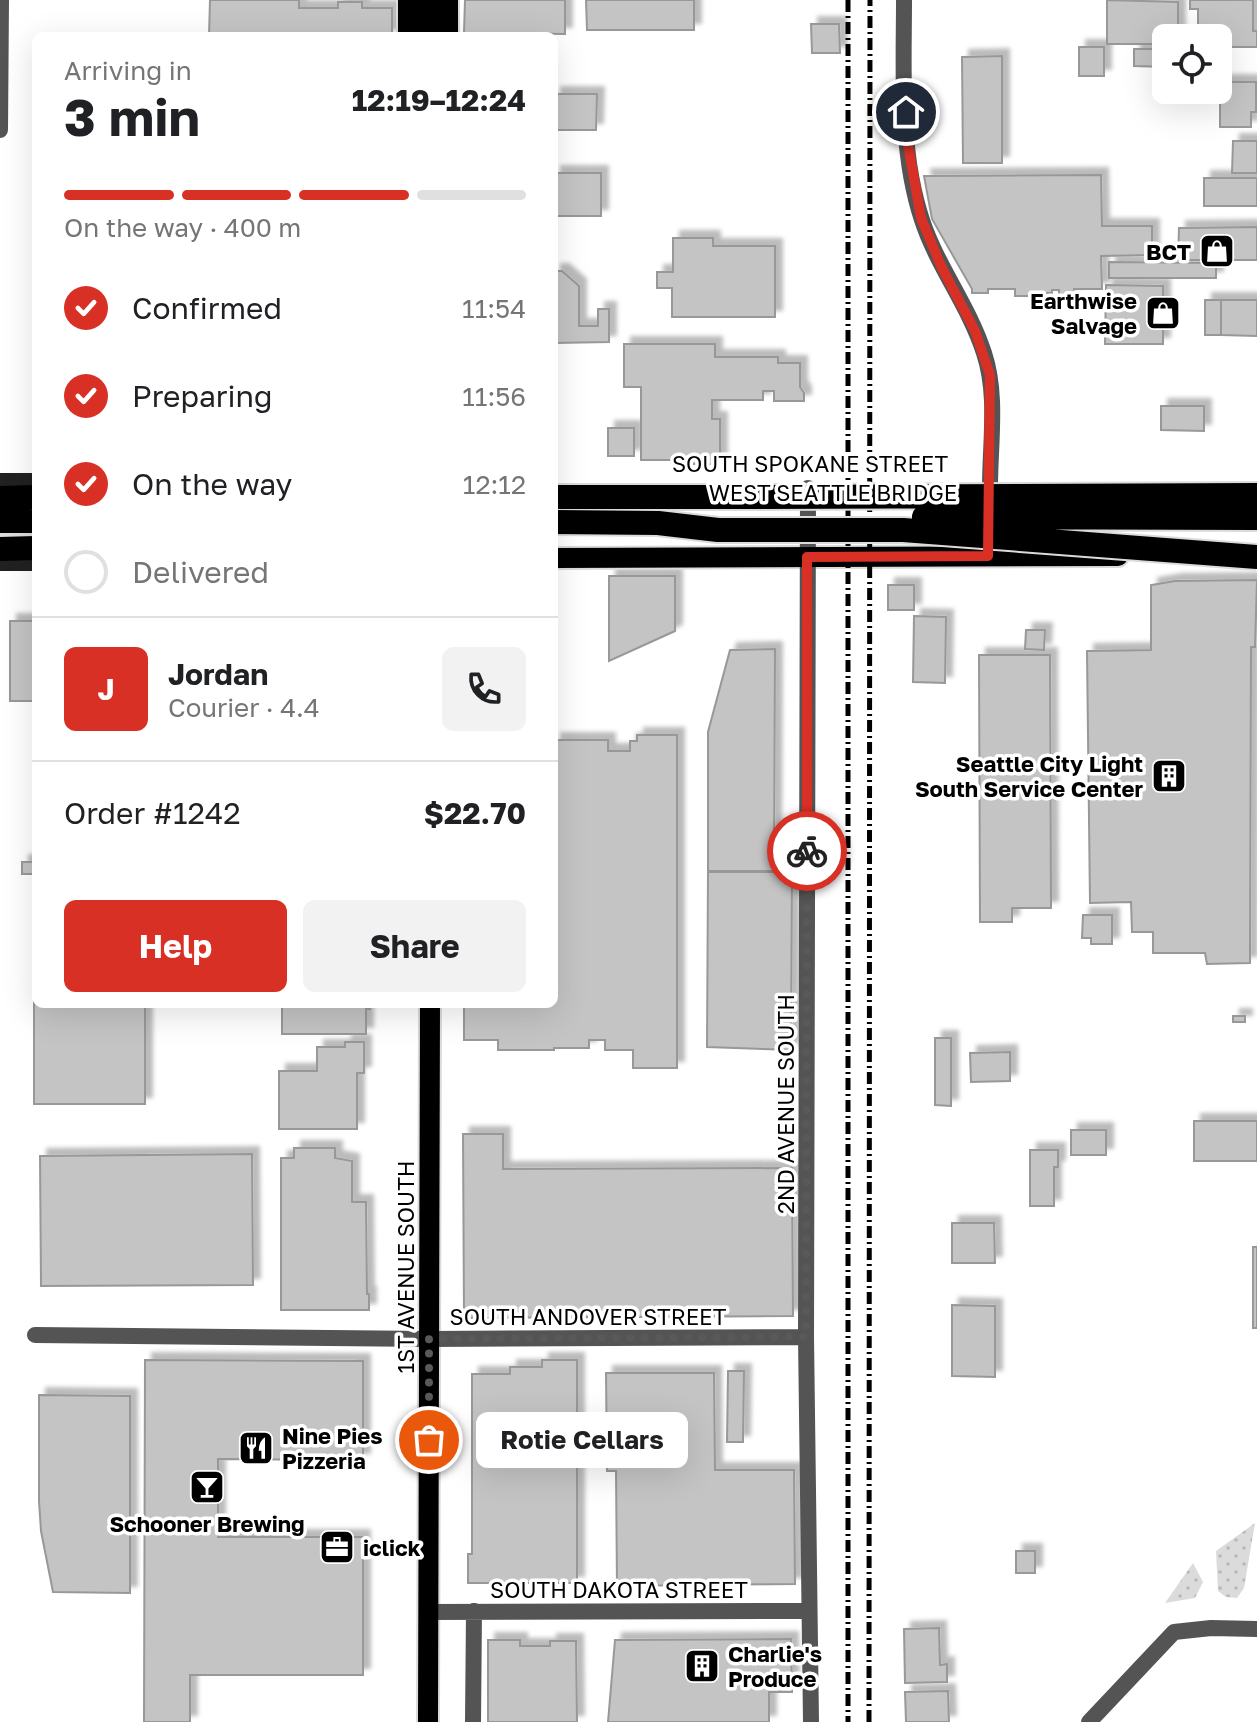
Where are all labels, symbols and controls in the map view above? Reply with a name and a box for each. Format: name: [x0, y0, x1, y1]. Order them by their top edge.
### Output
map controls: [1152, 24, 1232, 104]
button: locate: [1152, 24, 1232, 104]
text: Arriving in: [64, 55, 192, 86]
pin: [872, 78, 940, 146]
text: 12:19–12:24: [352, 82, 526, 118]
text: 3 min: [64, 85, 200, 147]
icon: home: [884, 90, 928, 134]
text: On the way · 400 m: [64, 212, 301, 243]
shop icon: BCT: [1198, 232, 1236, 270]
place label: BCT: [1146, 238, 1191, 265]
icon: check: [64, 286, 108, 330]
place label: Earthwise Salvage: [1030, 287, 1137, 339]
text: Confirmed: [132, 290, 282, 326]
text: 11:54: [462, 293, 526, 324]
shop icon: Earthwise Salvage: [1144, 294, 1182, 332]
icon: check: [64, 374, 108, 418]
text: Preparing: [132, 378, 273, 414]
text: 11:56: [462, 381, 526, 412]
street label: SOUTH SPOKANE STREET: [672, 450, 948, 477]
icon: check: [64, 462, 108, 506]
text: On the way: [132, 466, 292, 502]
text: 12:12: [463, 469, 526, 500]
street label: WEST SEATTLE BRIDGE: [709, 479, 957, 506]
text: Delivered: [132, 554, 269, 590]
button: phone: [442, 647, 526, 731]
text: Jordan: [168, 656, 268, 692]
text: J: [97, 671, 115, 707]
text: Courier · 4.4: [168, 692, 320, 723]
place label: Seattle City Light South Service Center: [915, 750, 1143, 802]
building icon: Seattle City Light South Service Center: [1150, 757, 1188, 795]
text: Order #1242: [64, 795, 241, 831]
text: $22.70: [424, 795, 526, 831]
courier: [767, 811, 847, 891]
icon: bike: [785, 829, 829, 873]
button: Help: [64, 900, 287, 992]
button: Share: [303, 900, 526, 992]
street label: 2ND AVENUE SOUTH: [772, 994, 799, 1214]
street label: 1ST AVENUE SOUTH: [392, 1160, 419, 1374]
street label: SOUTH ANDOVER STREET: [450, 1303, 727, 1330]
pin: [395, 1406, 463, 1474]
callout: Rotie Cellars: [477, 1412, 689, 1468]
icon: bag: [407, 1418, 451, 1462]
place label: Nine Pies Pizzeria: [282, 1422, 383, 1474]
text: Rotie Cellars: [500, 1424, 664, 1455]
restaurant icon: Nine Pies Pizzeria: [237, 1429, 275, 1467]
bar icon: Schooner Brewing: [188, 1468, 226, 1506]
place label: Schooner Brewing: [109, 1510, 305, 1537]
office icon: iclick: [318, 1528, 356, 1566]
place label: iclick: [363, 1534, 421, 1561]
street label: SOUTH DAKOTA STREET: [490, 1576, 748, 1603]
place label: Charlie's Produce: [728, 1640, 822, 1692]
building icon: Charlie's Produce: [683, 1647, 721, 1685]

